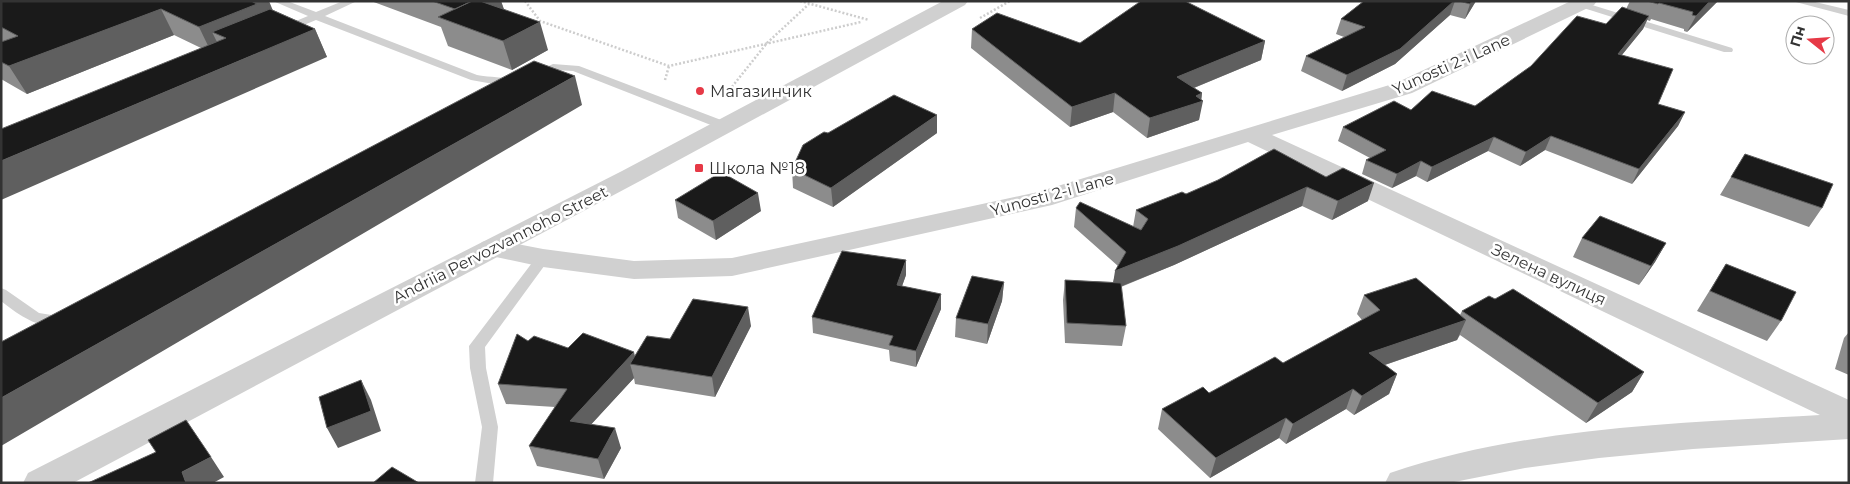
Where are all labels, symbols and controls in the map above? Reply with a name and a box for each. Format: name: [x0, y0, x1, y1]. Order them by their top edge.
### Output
north arrow: [1785, 15, 1835, 65]
text: Пн: [1786, 23, 1809, 49]
street label: Yunosti 2-i Lane: [1389, 30, 1513, 99]
place label: Магазинчик: [710, 82, 813, 101]
marker: Магазинчик: [694, 85, 706, 97]
place label: Школа №18: [709, 159, 805, 178]
marker: Школа №18: [693, 162, 705, 174]
street label: Yunosti 2-i Lane: [988, 169, 1116, 220]
street label: Andriia Pervozvannoho Street: [390, 182, 611, 307]
street label: Зелена вулиця: [1489, 240, 1609, 309]

